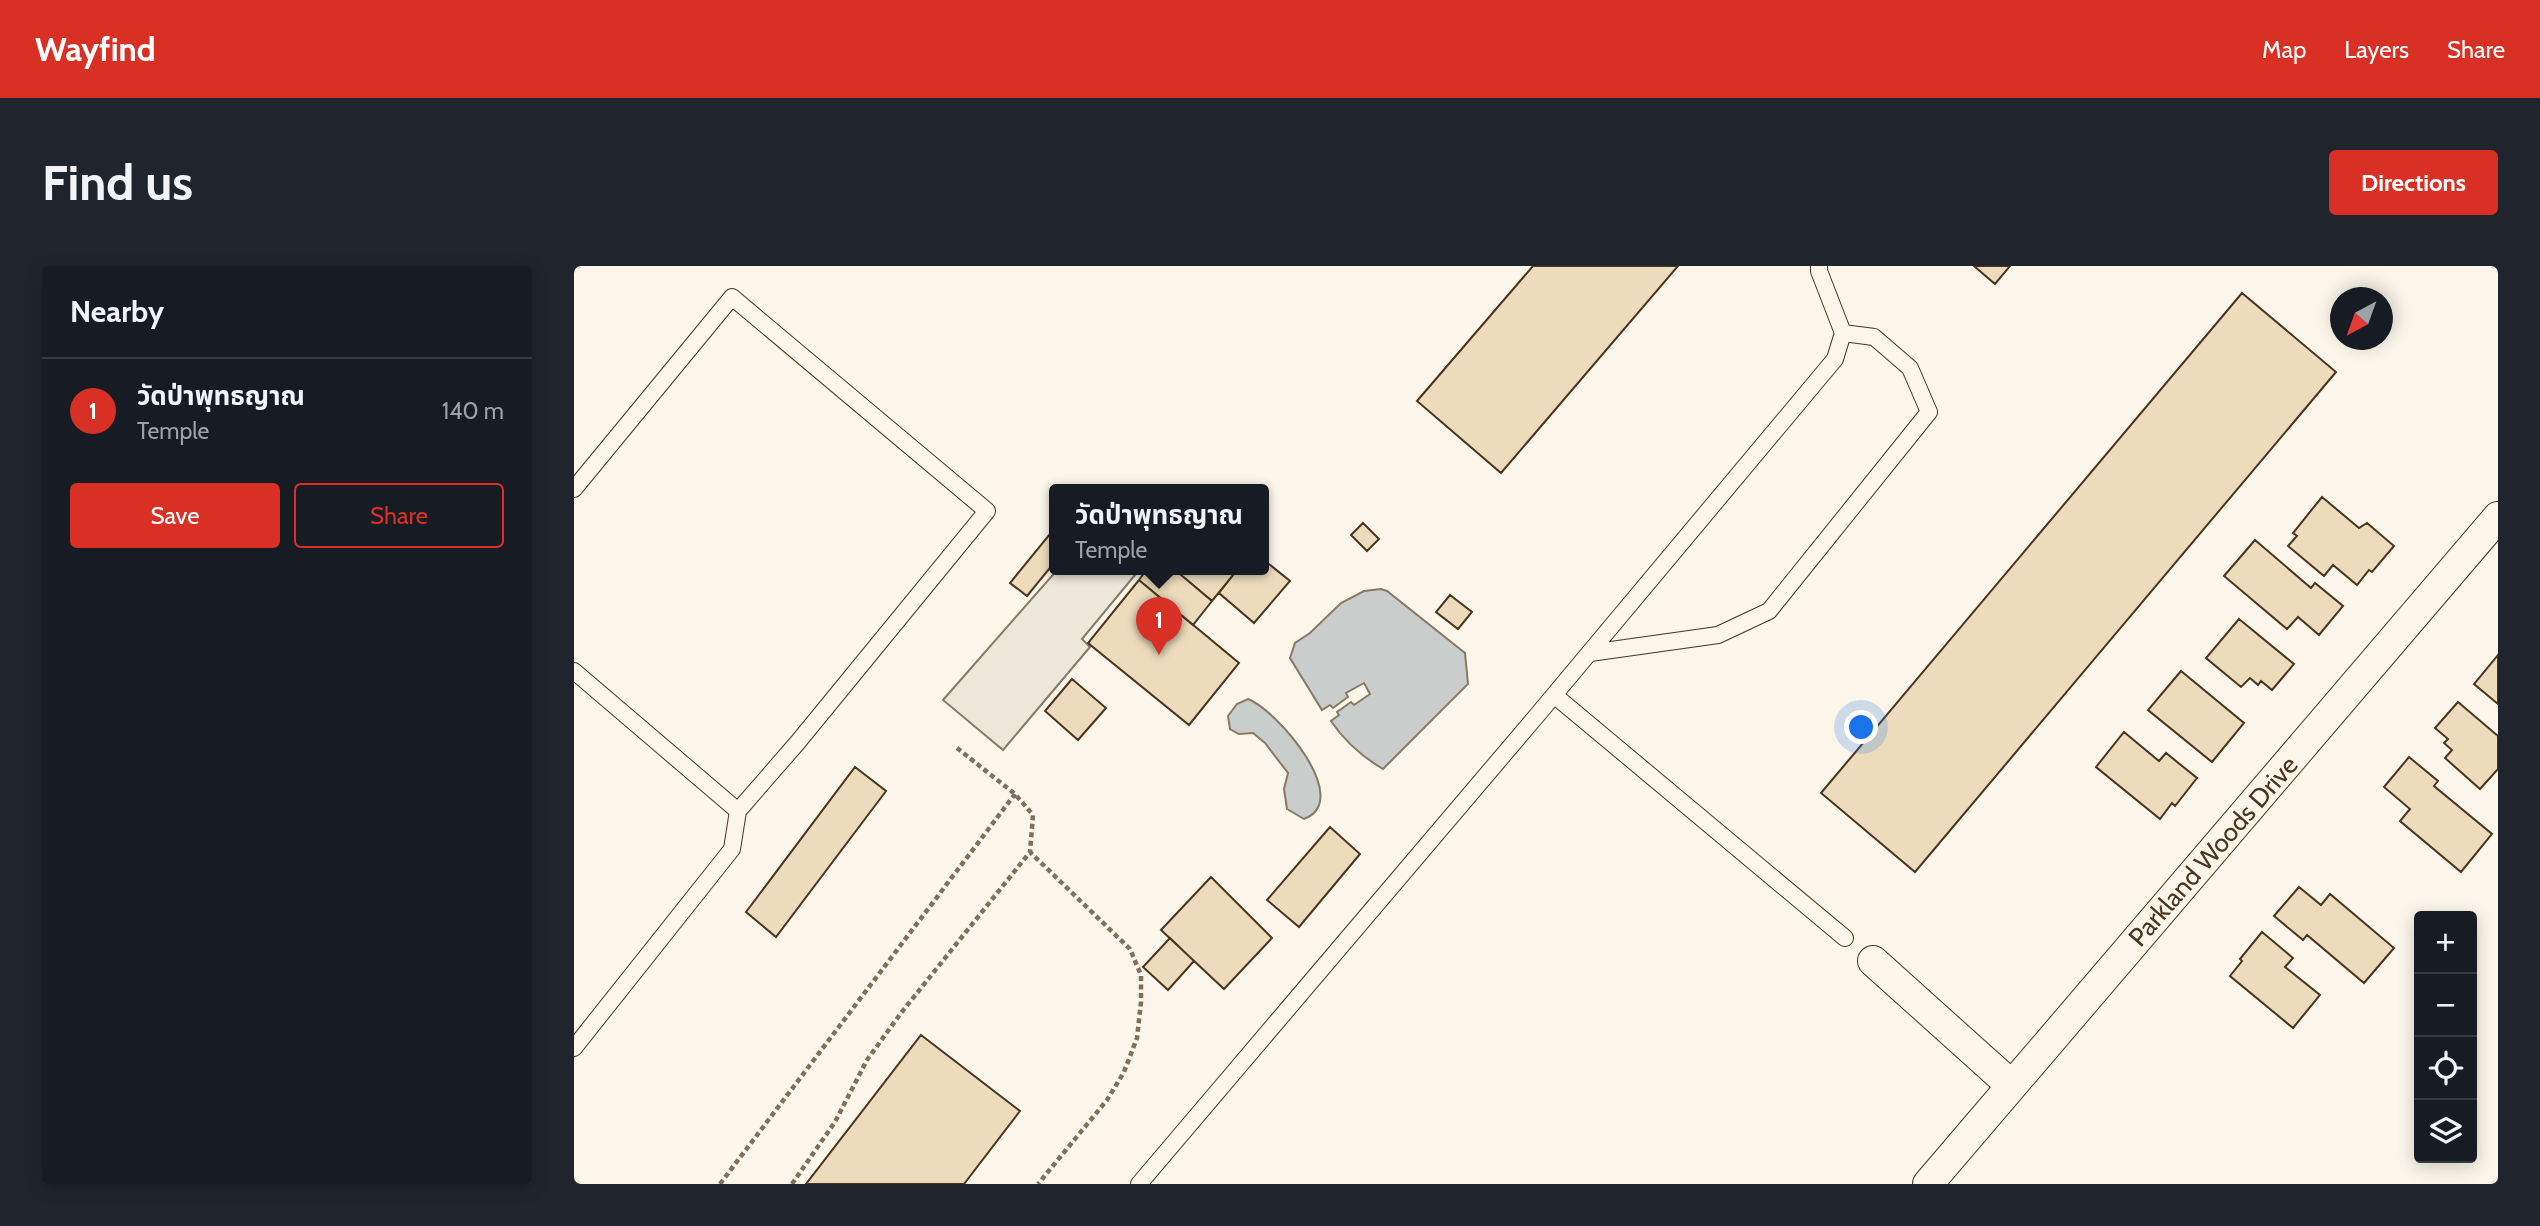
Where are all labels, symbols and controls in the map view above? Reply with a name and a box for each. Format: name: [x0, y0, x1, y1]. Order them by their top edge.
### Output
text: Wayfind: [35, 29, 156, 69]
text: Map: [2262, 35, 2306, 64]
text: Layers: [2344, 35, 2409, 64]
text: Share: [2447, 35, 2505, 64]
button: Directions: [2329, 150, 2498, 215]
text: Find us: [42, 153, 193, 212]
north arrow: [2330, 287, 2393, 350]
text: Nearby: [70, 293, 164, 330]
text: วัดป่าพุทธญาณ: [137, 380, 305, 412]
text: 1: [89, 397, 97, 425]
text: 140 m: [442, 397, 504, 425]
text: Temple: [137, 417, 209, 445]
button: Save: [70, 483, 280, 548]
button: Share: [294, 483, 504, 548]
popup: [1049, 484, 1269, 575]
text: วัดป่าพุทธญาณ: [1075, 499, 1243, 531]
text: Temple: [1075, 536, 1147, 564]
pin: 1: [1136, 597, 1182, 655]
your location: [1844, 710, 1878, 744]
street label: Parkland Woods Drive: [2122, 749, 2304, 953]
map controls: [2414, 911, 2477, 1163]
button: +: [2414, 911, 2477, 974]
button: −: [2414, 974, 2477, 1037]
button: locate: [2414, 1037, 2477, 1100]
button: layers: [2414, 1100, 2477, 1163]

